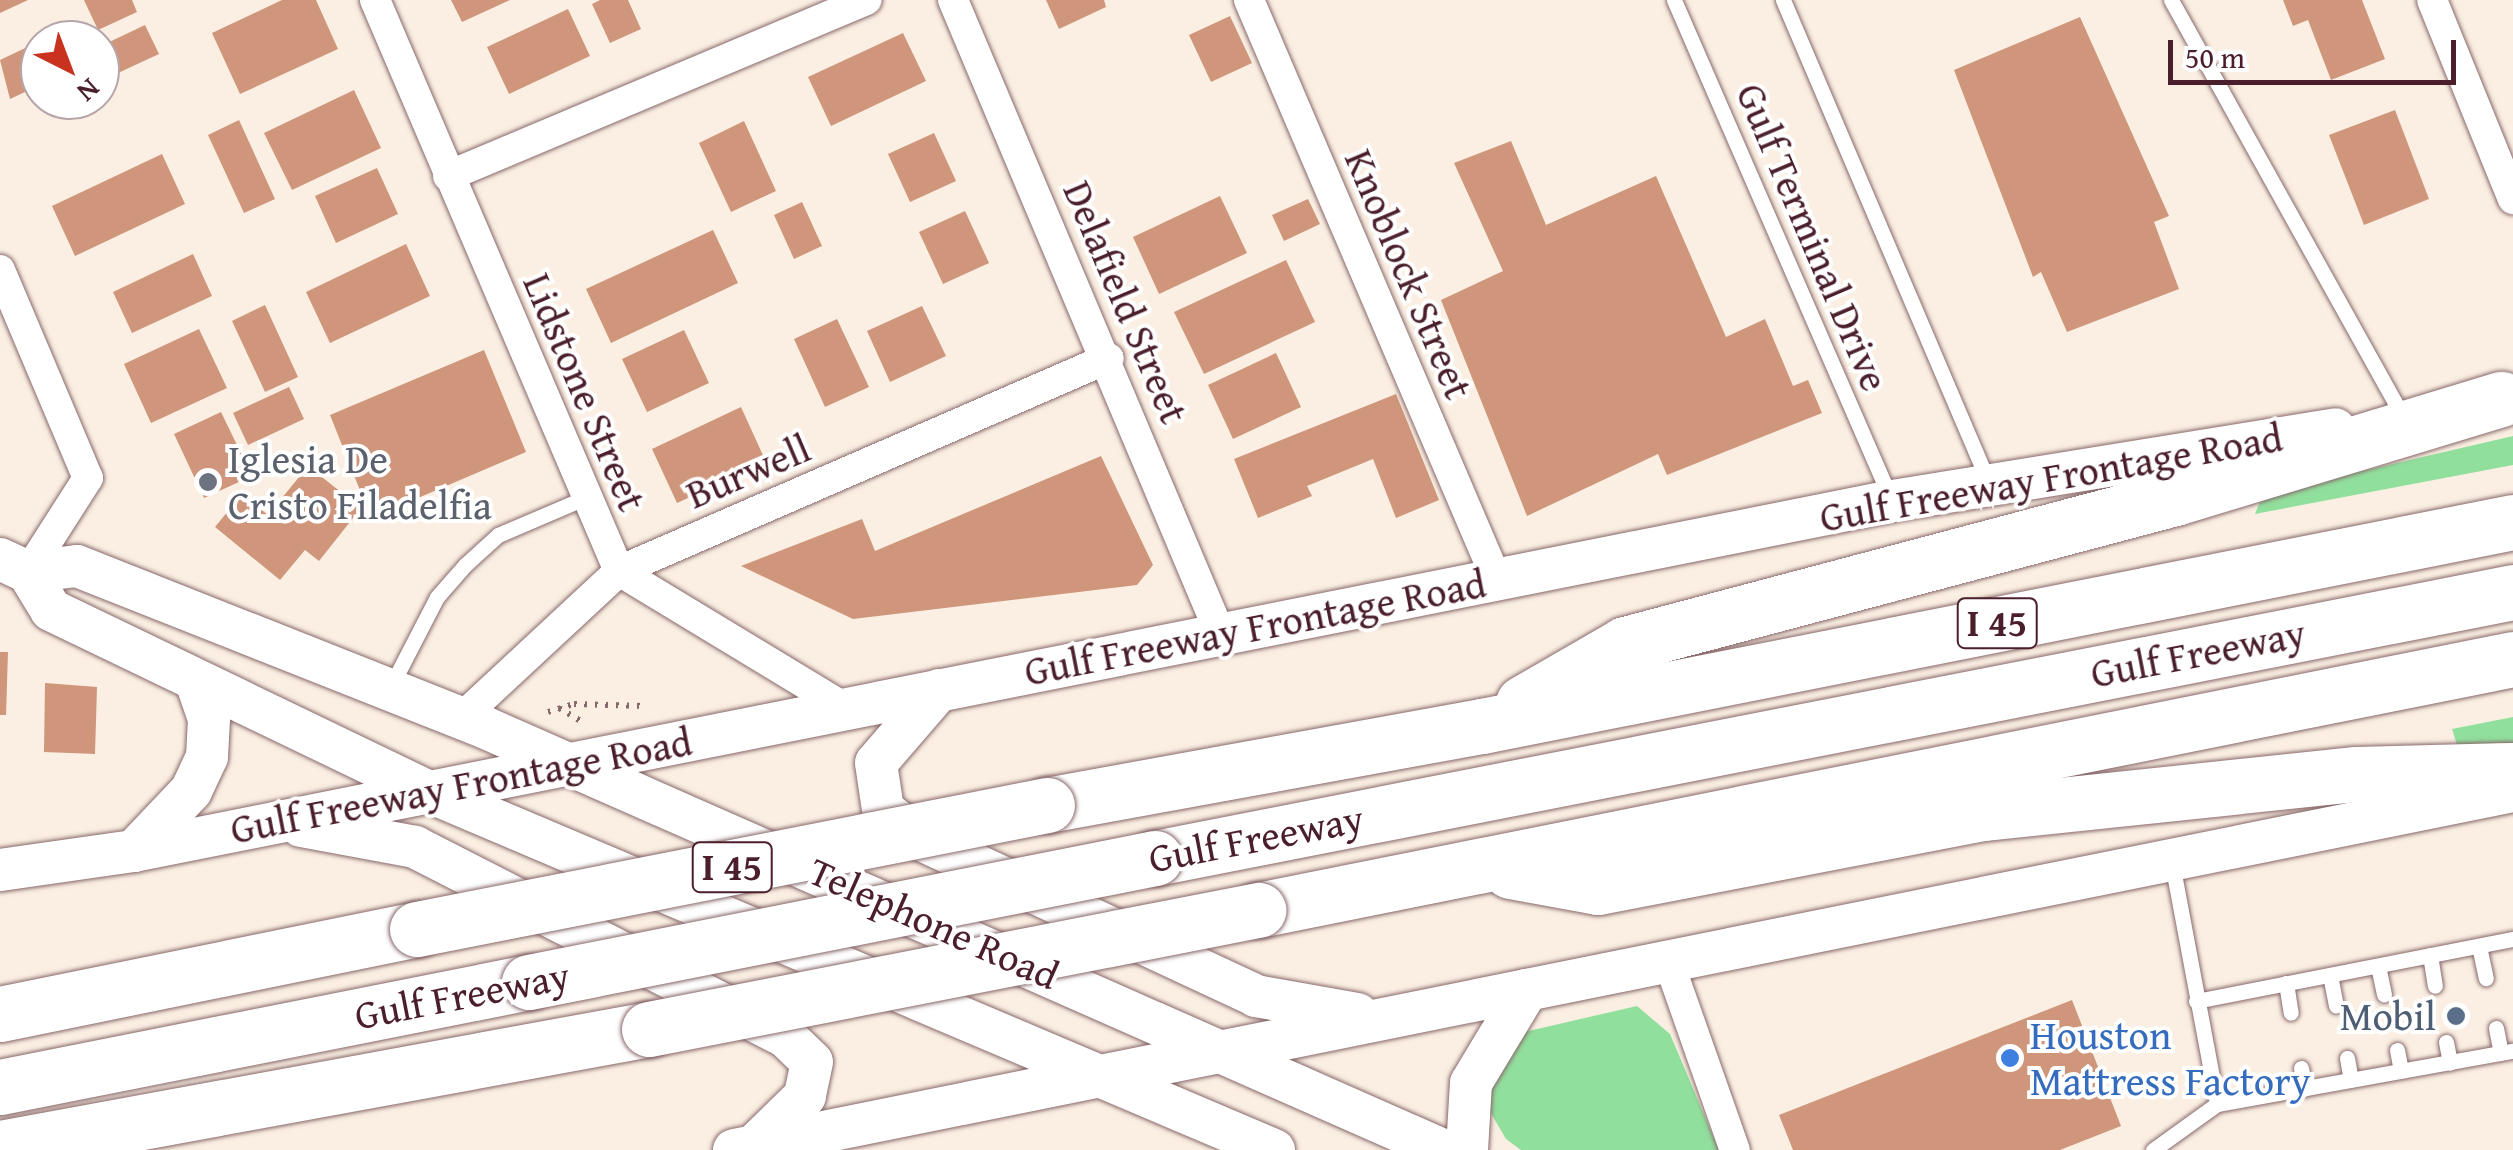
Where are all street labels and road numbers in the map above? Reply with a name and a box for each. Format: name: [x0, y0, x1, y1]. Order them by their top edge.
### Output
street label: Gulf Terminal Drive: [1727, 76, 1899, 398]
street label: Knoblock Street: [1335, 142, 1483, 406]
street label: Delafield Street: [1053, 174, 1199, 430]
street label: Lidstone Street: [513, 266, 657, 518]
street label: Gulf Freeway Frontage Road: [1816, 413, 2286, 541]
street label: Burwell: [679, 424, 817, 518]
street label: Gulf Freeway Frontage Road: [1020, 559, 1490, 695]
road number: I 45: [1954, 590, 2040, 656]
street label: Gulf Freeway: [2087, 609, 2309, 697]
street label: Gulf Freeway Frontage Road: [226, 717, 696, 853]
street label: Gulf Freeway: [1145, 794, 1367, 882]
road number: I 45: [690, 834, 774, 900]
street label: Telephone Road: [802, 847, 1066, 999]
street label: Gulf Freeway: [351, 951, 573, 1039]

